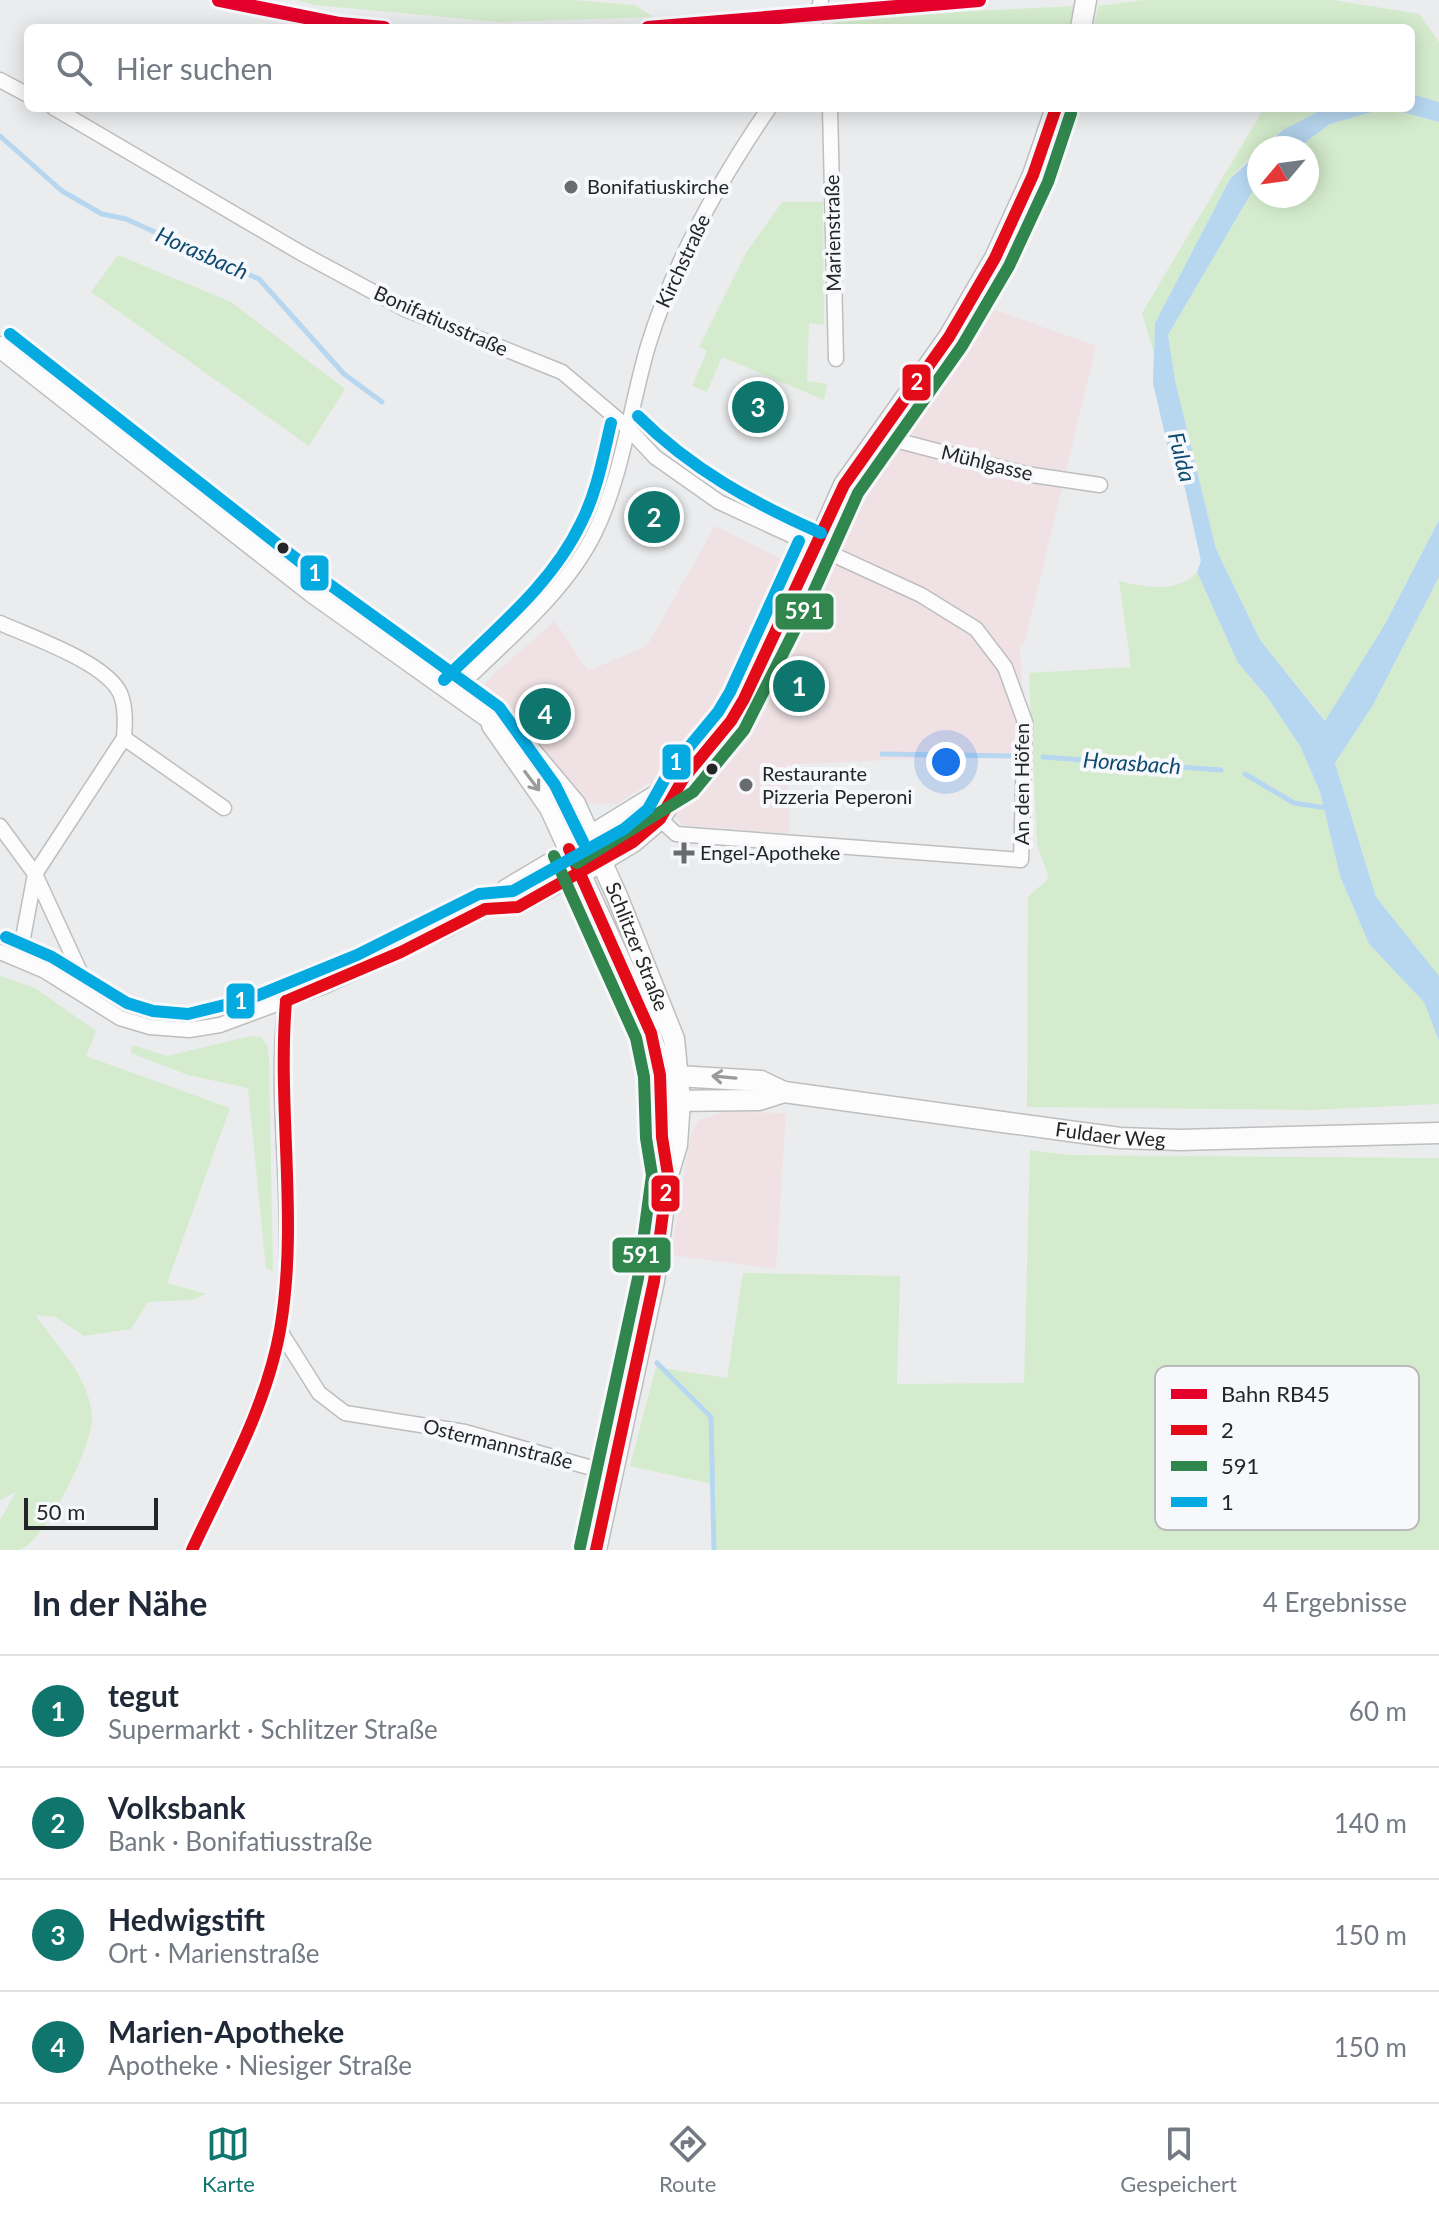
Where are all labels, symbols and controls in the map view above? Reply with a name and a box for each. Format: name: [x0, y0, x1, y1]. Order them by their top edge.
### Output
search box: [24, 24, 1415, 112]
icon: search: [52, 46, 96, 90]
text: Hier suchen: [116, 50, 273, 86]
north arrow: [1247, 136, 1319, 208]
place label: Bonifatiuskirche: [587, 174, 729, 198]
street label: Marienstraße: [819, 174, 845, 292]
marker: Bonifatiuskirche: [562, 178, 580, 196]
street label: Kirchstraße: [650, 210, 714, 311]
water label: Horasbach: [152, 220, 253, 285]
street label: Bonifatiusstraße: [371, 280, 512, 360]
line badge: 2: [901, 363, 932, 402]
text: 2: [911, 368, 923, 395]
pin: 3: [732, 377, 784, 437]
water label: Fulda: [1163, 429, 1202, 485]
street label: Mühlgasse: [939, 439, 1036, 485]
pin: 2: [628, 487, 680, 547]
unlabelled marker: [275, 540, 291, 556]
line badge: 1: [299, 554, 330, 592]
text: 1: [309, 559, 321, 586]
line badge: 591: [774, 592, 835, 631]
text: 591: [785, 597, 823, 624]
pin: 1: [773, 656, 825, 716]
pin: 4: [519, 684, 571, 744]
street label: An den Höfen: [1009, 723, 1033, 845]
your location: [926, 742, 966, 782]
line badge: 1: [661, 743, 692, 781]
water label: Horasbach: [1082, 746, 1182, 779]
text: 1: [670, 748, 682, 775]
unlabelled marker: [704, 761, 720, 777]
place label: Restaurante Pizzeria Peperoni: [762, 761, 912, 808]
one-way arrow: [524, 770, 541, 792]
marker: Restaurante Pizzeria Peperoni: [737, 776, 755, 794]
place label: Engel-Apotheke: [700, 840, 840, 864]
marker: Engel-Apotheke: [675, 844, 693, 862]
street label: Schlitzer Straße: [601, 878, 674, 1014]
line badge: 1: [225, 982, 256, 1020]
text: 1: [235, 987, 247, 1014]
one-way arrow: [711, 1069, 738, 1084]
street label: Fuldaer Weg: [1054, 1116, 1166, 1151]
line badge: 2: [650, 1174, 681, 1213]
text: 2: [660, 1179, 672, 1206]
line badge: 591: [611, 1236, 672, 1274]
text: 591: [622, 1241, 660, 1268]
legend: [1155, 1366, 1419, 1530]
text: Bahn RB45: [1221, 1380, 1330, 1407]
street label: Ostermannstraße: [421, 1413, 575, 1473]
text: 2: [1221, 1416, 1234, 1443]
text: 591: [1221, 1452, 1259, 1479]
text: 1: [1221, 1488, 1234, 1515]
scale bar: [24, 1494, 158, 1530]
text: 50 m: [36, 1498, 85, 1525]
text: In der Nähe: [32, 1582, 207, 1623]
text: 4 Ergebnisse: [1263, 1586, 1407, 1618]
text: tegut: [108, 1677, 179, 1713]
text: 1: [50, 1695, 66, 1727]
text: 60 m: [1349, 1695, 1407, 1727]
text: Supermarkt · Schlitzer Straße: [108, 1713, 438, 1745]
text: Volksbank: [108, 1789, 246, 1825]
text: 2: [50, 1807, 66, 1839]
text: 140 m: [1334, 1807, 1407, 1839]
text: Bank · Bonifatiusstraße: [108, 1825, 373, 1857]
text: Hedwigstift: [108, 1901, 265, 1937]
text: 3: [50, 1919, 66, 1951]
text: 150 m: [1334, 1919, 1407, 1951]
text: Ort · Marienstraße: [108, 1937, 320, 1969]
text: Marien-Apotheke: [108, 2013, 344, 2049]
text: 4: [50, 2031, 66, 2063]
text: 150 m: [1334, 2031, 1407, 2063]
text: Apotheke · Niesiger Straße: [108, 2049, 412, 2081]
tab: Karte: [202, 2122, 255, 2197]
tab: Route: [659, 2122, 716, 2197]
tab: Gespeichert: [1120, 2122, 1237, 2197]

